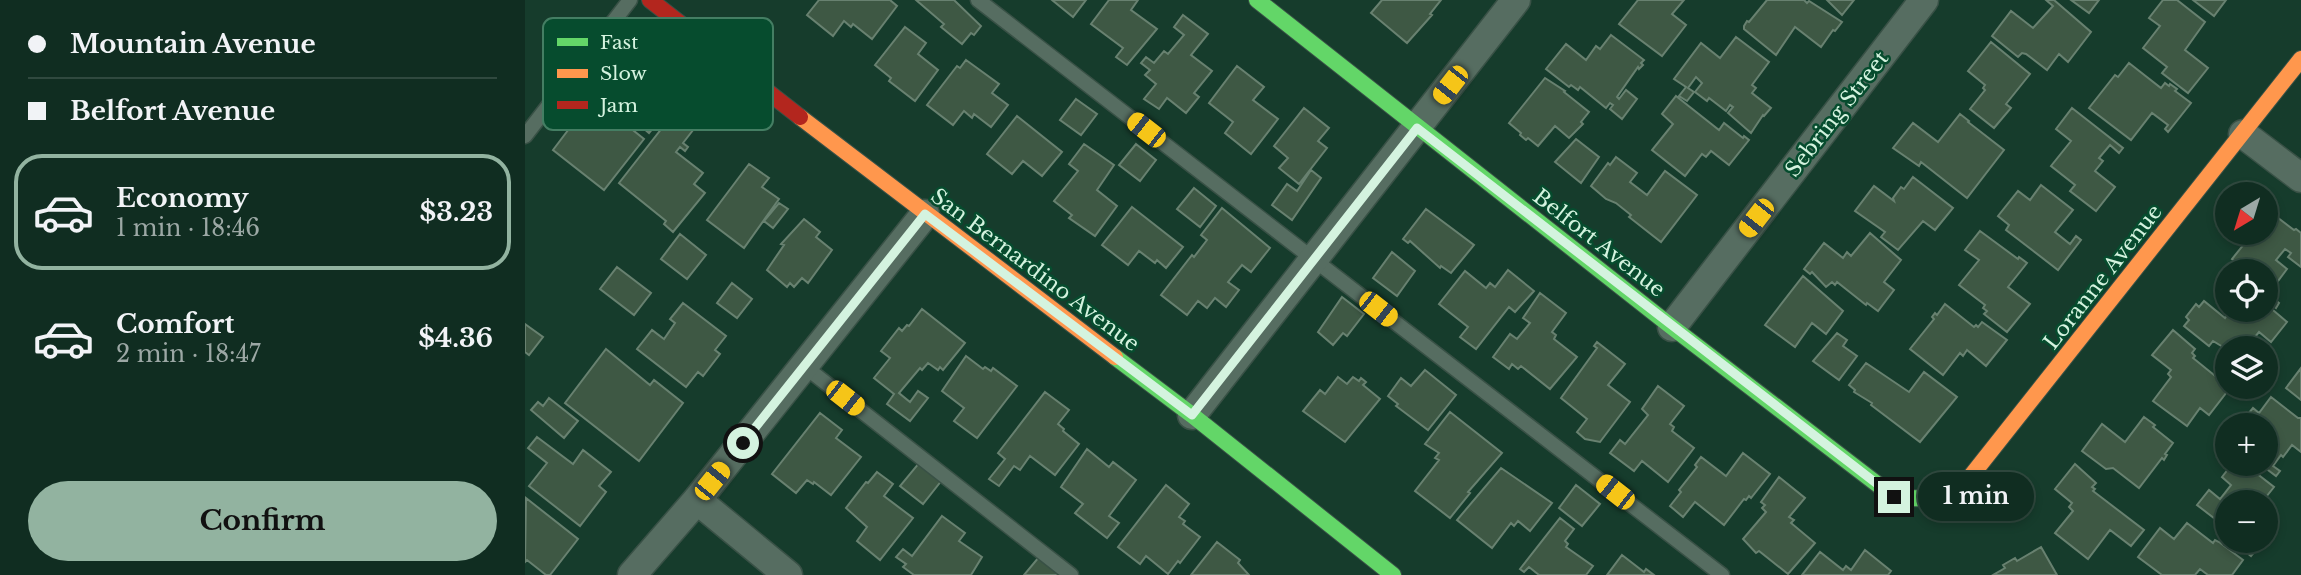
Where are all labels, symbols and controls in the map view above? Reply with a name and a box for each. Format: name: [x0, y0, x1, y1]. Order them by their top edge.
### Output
legend: [543, 18, 773, 130]
text: Mountain Avenue: [70, 28, 316, 60]
text: Fast: [600, 31, 639, 54]
street label: Sebring Street: [1780, 46, 1894, 182]
text: Slow: [600, 62, 647, 85]
car: [1429, 62, 1472, 108]
text: Jam: [597, 94, 638, 117]
text: Belfort Avenue: [70, 95, 275, 127]
car: [1123, 109, 1170, 151]
icon: car: [32, 181, 95, 244]
text: Economy: [116, 182, 249, 214]
north arrow: [2215, 182, 2279, 245]
map controls: [2215, 182, 2278, 553]
street label: San Bernardino Avenue: [926, 183, 1144, 357]
street label: Belfort Avenue: [1528, 183, 1670, 303]
car: [1735, 195, 1778, 241]
text: $3.23: [419, 196, 493, 228]
street label: Loranne Avenue: [2038, 199, 2168, 355]
text: 1 min · 18:46: [116, 214, 260, 242]
button: locate: [2215, 259, 2278, 322]
car: [1355, 288, 1402, 330]
icon: car: [32, 307, 95, 370]
text: Comfort: [116, 308, 234, 340]
text: $4.36: [418, 322, 493, 354]
button: layers: [2215, 336, 2278, 399]
text: 2 min · 18:47: [116, 340, 261, 368]
car: [822, 377, 869, 419]
button: +: [2215, 413, 2278, 476]
route start: [727, 427, 759, 459]
car: [691, 458, 734, 504]
car: [1592, 471, 1639, 513]
callout: 1 min: [1919, 472, 2034, 522]
button: Confirm: [28, 481, 497, 561]
route end: [1878, 481, 1910, 513]
text: 1 min: [1943, 482, 2009, 510]
button: −: [2215, 490, 2278, 553]

